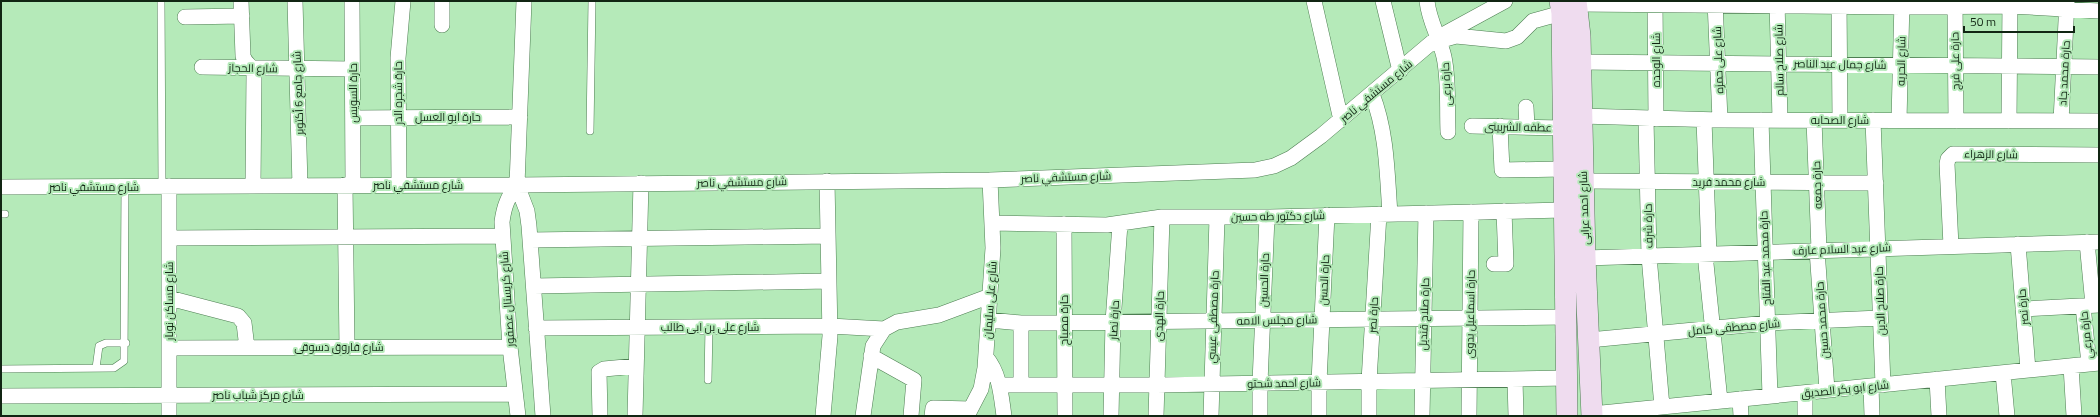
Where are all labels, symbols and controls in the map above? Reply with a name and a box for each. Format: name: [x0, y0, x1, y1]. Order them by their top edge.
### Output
scale bar: [1964, 8, 2074, 34]
text: 50 m: [1970, 12, 1996, 31]
street label: شارع صلاح سالم: [1770, 24, 1788, 96]
street label: شارع على حمزه: [1709, 26, 1727, 94]
street label: حارة على فرج: [1946, 32, 1964, 90]
street label: شارع الوحده: [1648, 33, 1664, 87]
street label: شارع الحريه: [1893, 36, 1909, 86]
street label: حارة محمد جاد: [2054, 40, 2074, 106]
street label: شارع جامع 6 أكتوبر: [289, 51, 307, 136]
street label: شارع جمال عبد الناصر: [1793, 55, 1886, 73]
street label: شارع مستشفي ناصر: [1336, 56, 1416, 128]
street label: شارع الحجاز: [227, 60, 278, 76]
street label: حارة شجره الدر: [390, 61, 406, 126]
street label: حارة برعى: [1437, 62, 1455, 106]
street label: حارة السويس: [345, 63, 361, 123]
street label: حارة ابو العسل: [415, 109, 481, 125]
street label: شارع الصحابه: [1811, 112, 1869, 128]
street label: عطفه الشربينى: [1484, 118, 1552, 136]
street label: شارع الزهراء: [1964, 146, 2018, 162]
street label: حارة جمعه: [1808, 161, 1826, 209]
street label: شارع مستشفي ناصر: [1020, 167, 1111, 188]
street label: شارع احمد عرابى: [1575, 171, 1593, 245]
street label: شارع مستشفي ناصر: [696, 173, 787, 192]
street label: شارع محمد فريد: [1693, 174, 1765, 190]
street label: شارع مستشفي ناصر: [372, 177, 463, 194]
street label: شارع مستشفي ناصر: [48, 179, 139, 196]
street label: حارة شرف: [1640, 204, 1656, 248]
street label: شارع دكتور طه حسين: [1231, 207, 1325, 225]
street label: حارة محمد عبد الفتاح: [1755, 211, 1775, 305]
street label: شارع عبد السلام عارف: [1793, 239, 1891, 259]
street label: شارع كريستال عصفور: [496, 251, 518, 348]
street label: حارة الحسين: [1255, 253, 1273, 307]
street label: حارة الحسن: [1315, 254, 1333, 306]
street label: شارع على سليمان: [979, 261, 1001, 339]
street label: شارع مساكن نوبار: [161, 262, 177, 341]
street label: حارة صلاح الدين: [1871, 266, 1889, 336]
street label: حارة مصطفى عيسي: [1203, 270, 1223, 364]
street label: حارة اسماعيل بدوى: [1461, 270, 1479, 358]
street label: حارة صلاح قنديل: [1415, 277, 1433, 351]
street label: حارة محمد حسين: [1811, 281, 1833, 359]
street label: حارة نصر: [2013, 288, 2033, 327]
street label: حارة الهدى: [1150, 291, 1168, 341]
street label: حارة مصباح: [1056, 295, 1072, 345]
street label: حارة نصر: [1364, 296, 1382, 335]
street label: حارة نصار: [1105, 300, 1123, 341]
street label: حارة مرعي: [2076, 310, 2097, 360]
street label: شارع مجلس الامه: [1237, 311, 1317, 329]
street label: شارع مصطفى كامل: [1687, 315, 1781, 339]
street label: شارع على بن ابى طالب: [661, 319, 759, 335]
street label: شارع فاروق دسوقى: [294, 339, 384, 355]
street label: شارع احمد شحتو: [1247, 374, 1321, 392]
street label: شارع ابو بكر الصديق: [1800, 376, 1890, 402]
street label: شارع مركز شباب ناصر: [211, 387, 304, 403]

